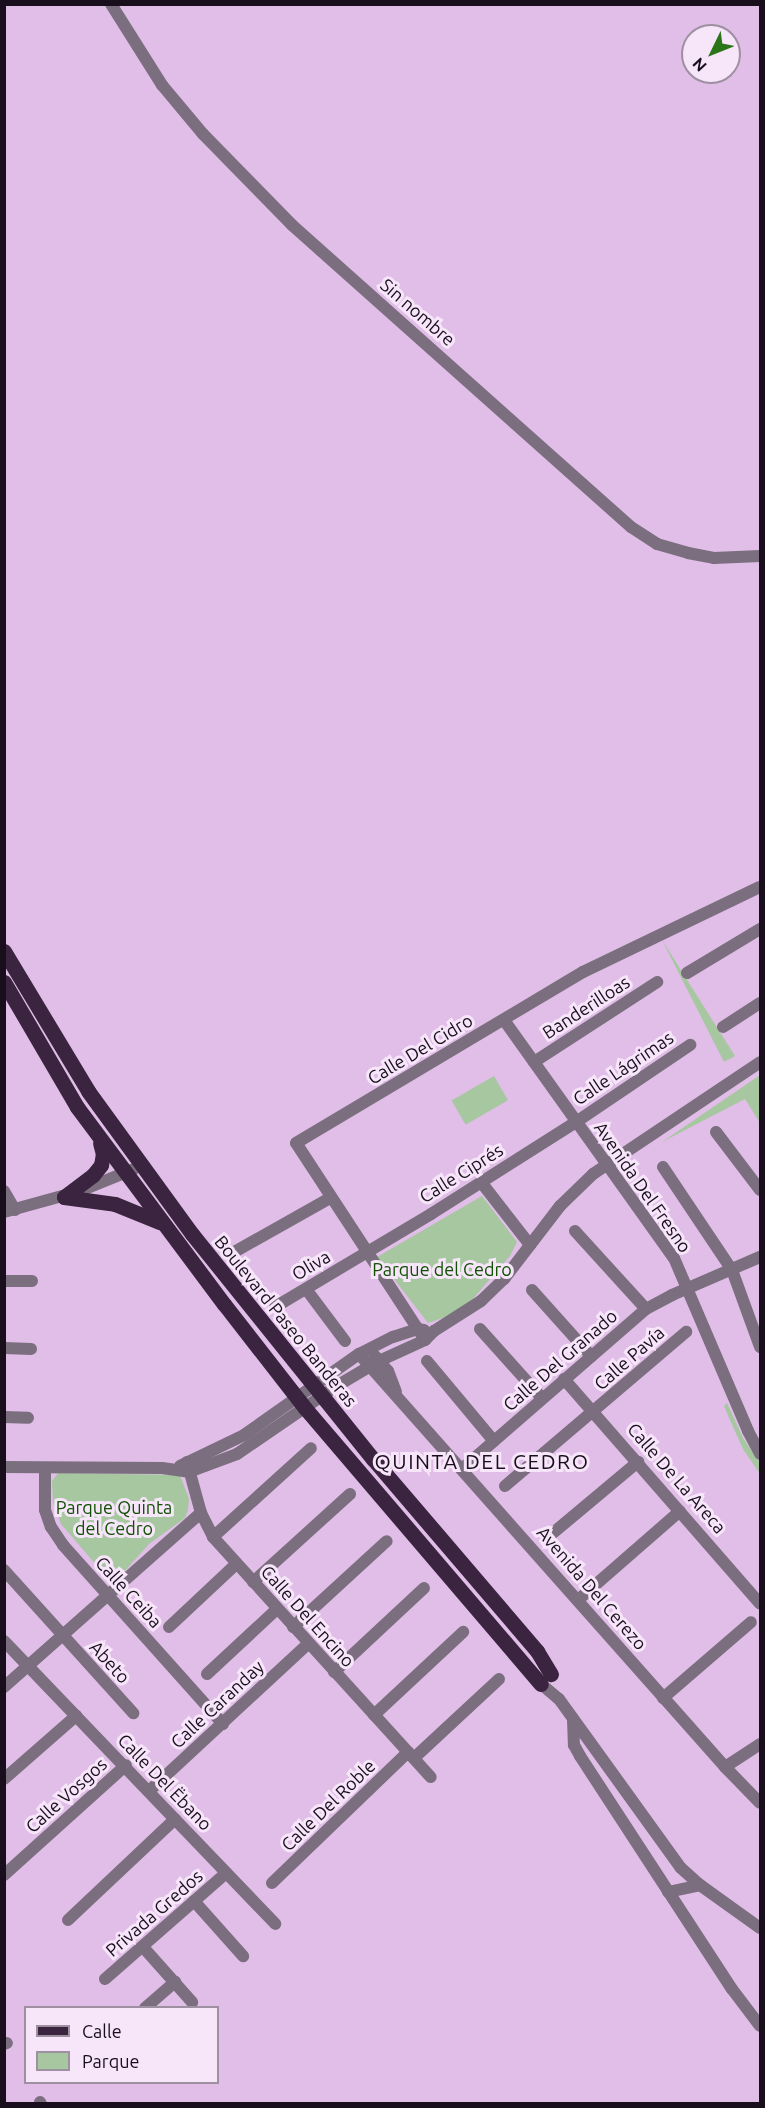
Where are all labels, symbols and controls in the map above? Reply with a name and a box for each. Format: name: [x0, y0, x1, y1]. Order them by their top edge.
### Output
north arrow: [681, 24, 741, 84]
text: N: [689, 54, 710, 75]
street label: Sin nombre: [376, 274, 460, 350]
street label: Banderilloas: [538, 971, 634, 1043]
street label: Calle Del Cidro: [364, 1009, 476, 1089]
street label: Calle Lágrimas: [569, 1027, 677, 1109]
street label: Avenida Del Fresno: [590, 1117, 696, 1257]
street label: Calle Ciprés: [415, 1139, 507, 1207]
street label: Boulevard Paseo Banderas: [210, 1231, 362, 1411]
street label: Oliva: [288, 1245, 334, 1285]
park label: Parque del Cedro: [372, 1258, 512, 1280]
street label: Calle Del Granado: [499, 1305, 621, 1415]
street label: Calle Pavía: [589, 1322, 669, 1394]
street label: Calle De La Areca: [623, 1418, 731, 1538]
district label: QUINTA DEL CEDRO: [375, 1448, 589, 1474]
park label: Parque Quinta del Cedro: [56, 1497, 172, 1540]
street label: Avenida Del Cerezo: [533, 1522, 651, 1654]
street label: Calle Ceiba: [91, 1552, 167, 1632]
street label: Calle Del Encino: [257, 1561, 359, 1671]
street label: Abeto: [85, 1636, 135, 1688]
street label: Calle Caranday: [166, 1656, 268, 1752]
street label: Calle Del Ëbano: [113, 1729, 217, 1835]
street label: Calle Vosgos: [21, 1753, 111, 1837]
street label: Calle Del Roble: [277, 1755, 379, 1855]
street label: Privada Gredos: [101, 1865, 207, 1961]
legend: [24, 2006, 219, 2084]
text: Calle: [82, 2021, 122, 2041]
text: Parque: [82, 2051, 139, 2071]

